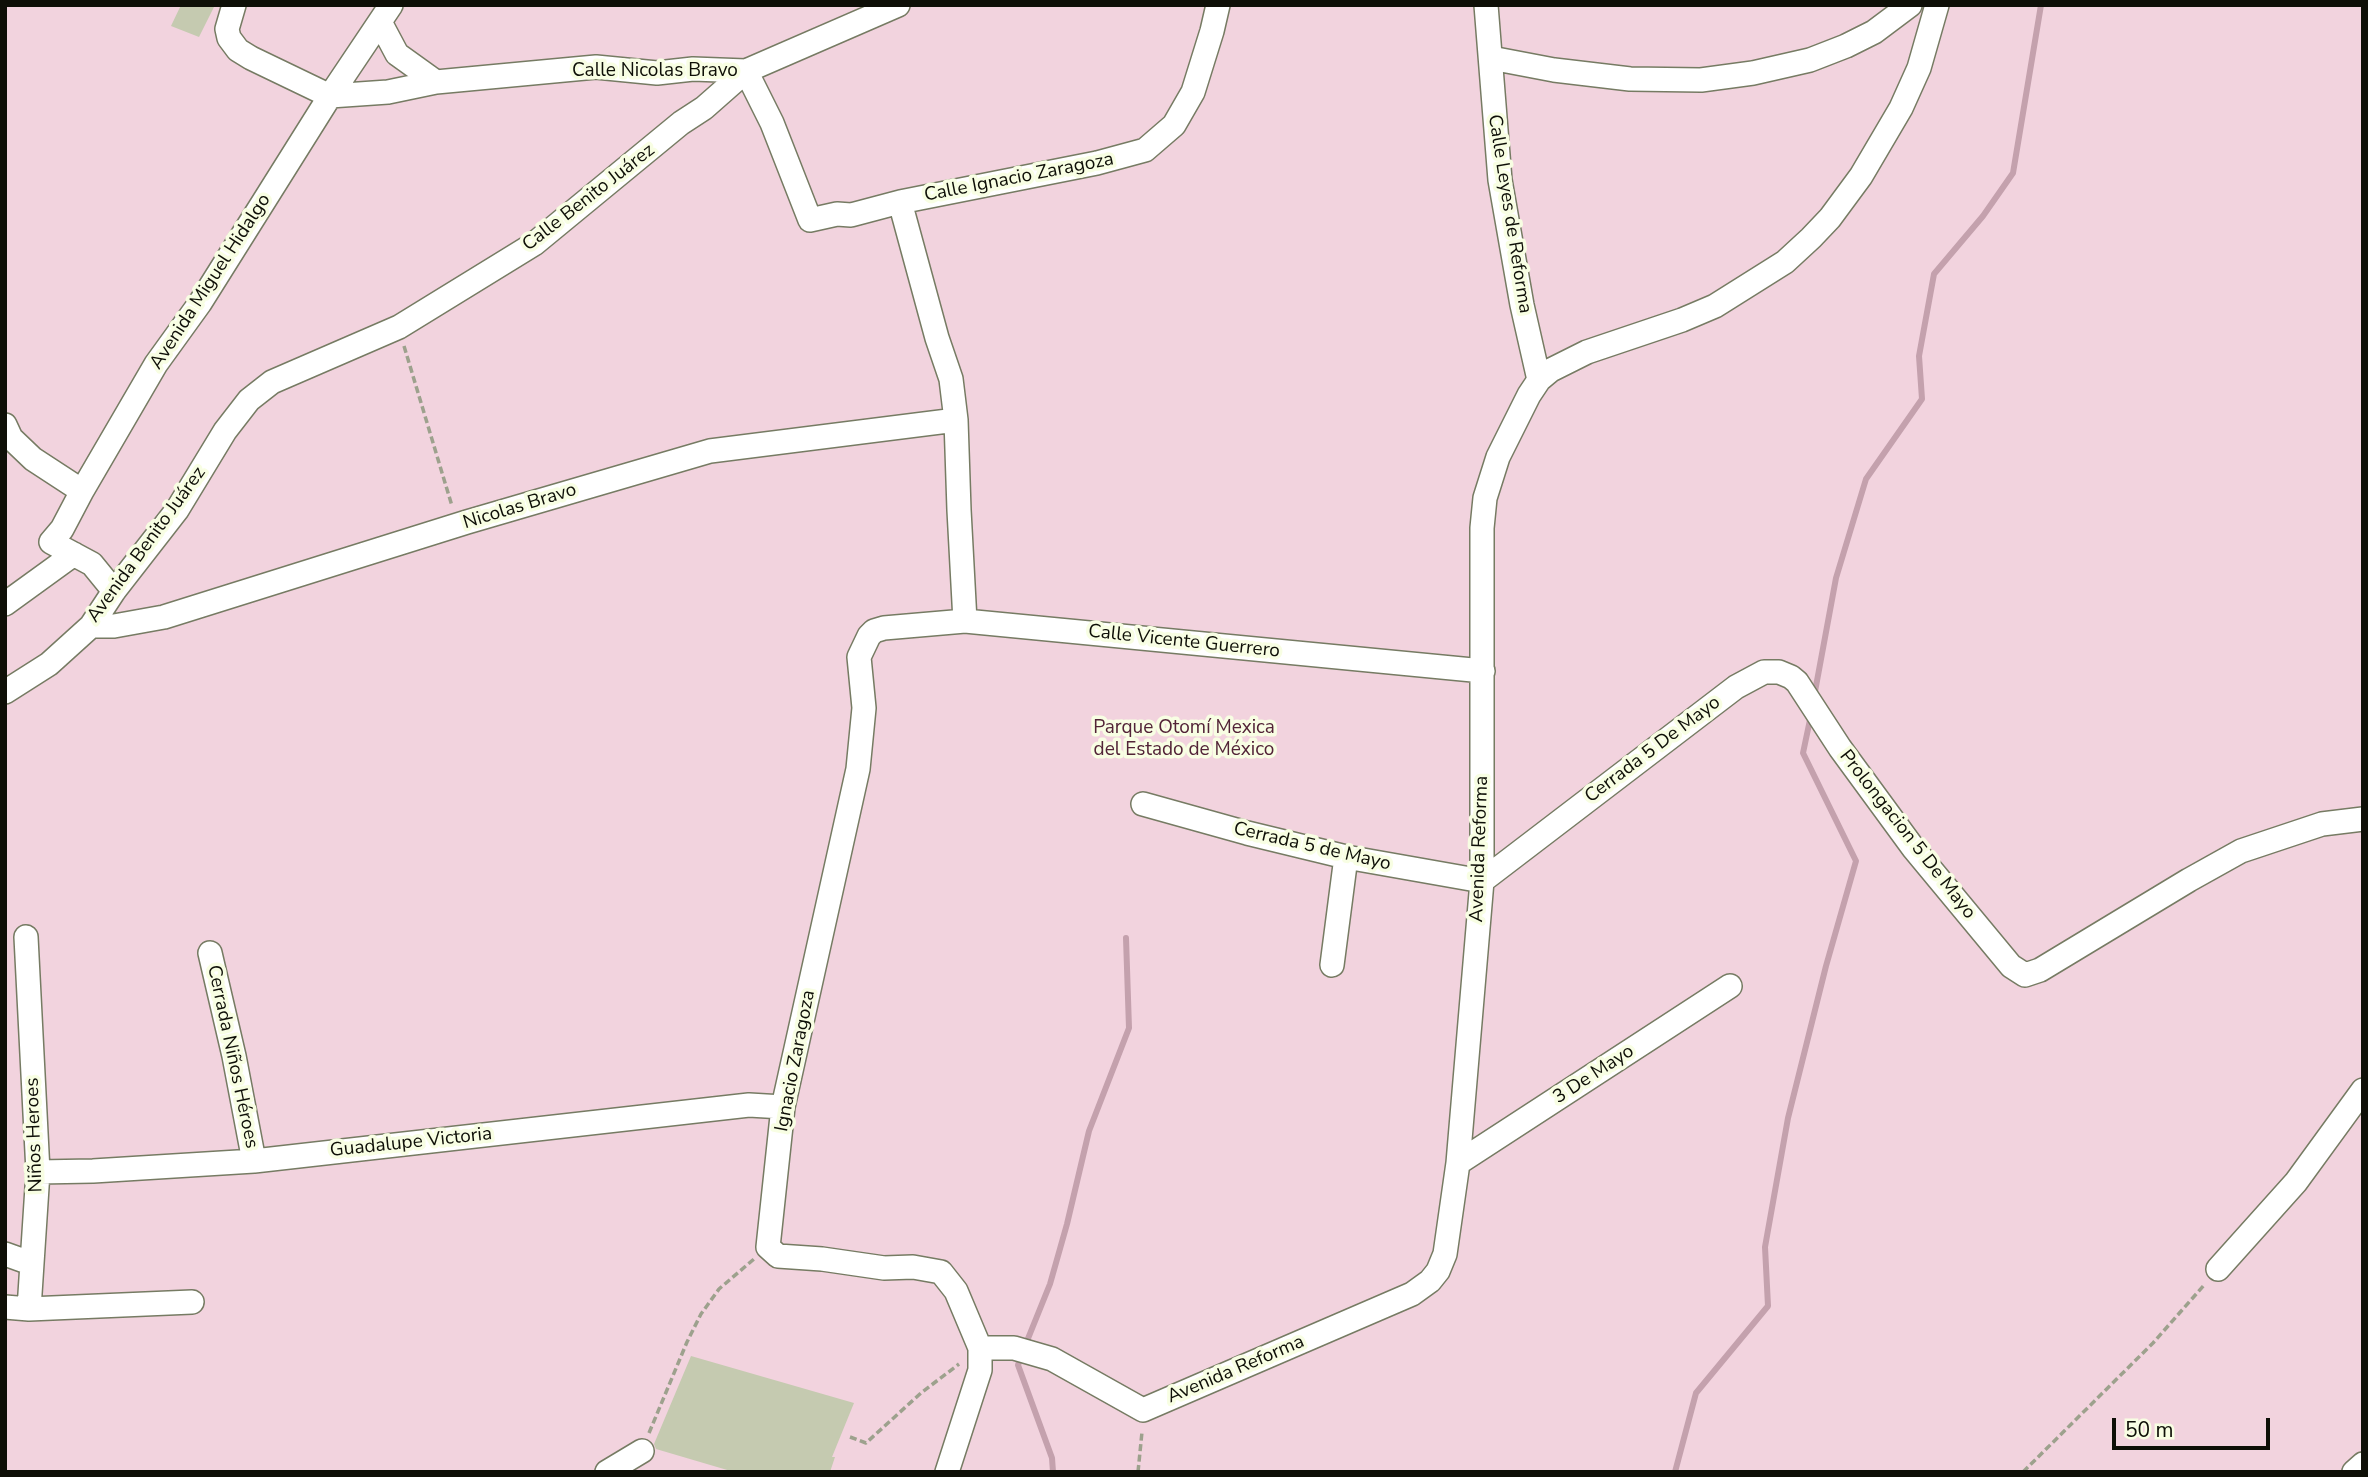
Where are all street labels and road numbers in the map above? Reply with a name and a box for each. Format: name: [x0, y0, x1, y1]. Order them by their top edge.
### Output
street label: Calle Nicolas Bravo: [572, 60, 738, 82]
street label: Calle Leyes de Reforma: [1482, 113, 1536, 315]
street label: Calle Benito Juárez: [518, 139, 660, 257]
street label: Calle Ignacio Zaragoza: [922, 148, 1116, 208]
street label: Avenida Miguel Hidalgo: [146, 190, 276, 374]
street label: Avenida Benito Juárez: [83, 463, 211, 627]
street label: Nicolas Bravo: [461, 479, 579, 535]
street label: Calle Vicente Guerrero: [1087, 621, 1281, 663]
street label: Cerrada 5 De Mayo: [1581, 692, 1725, 808]
street label: Prolongacion 5 De Mayo: [1834, 746, 1980, 924]
street label: Avenida Reforma: [1466, 775, 1494, 923]
street label: Cerrada 5 de Mayo: [1231, 818, 1393, 876]
street label: Cerrada Niños Héroes: [201, 963, 263, 1151]
street label: Ignacio Zaragoza: [771, 988, 821, 1134]
street label: 3 De Mayo: [1549, 1040, 1639, 1110]
street label: Niños Heroes: [22, 1077, 48, 1193]
street label: Guadalupe Victoria: [329, 1123, 493, 1163]
street label: Avenida Reforma: [1164, 1331, 1308, 1409]

